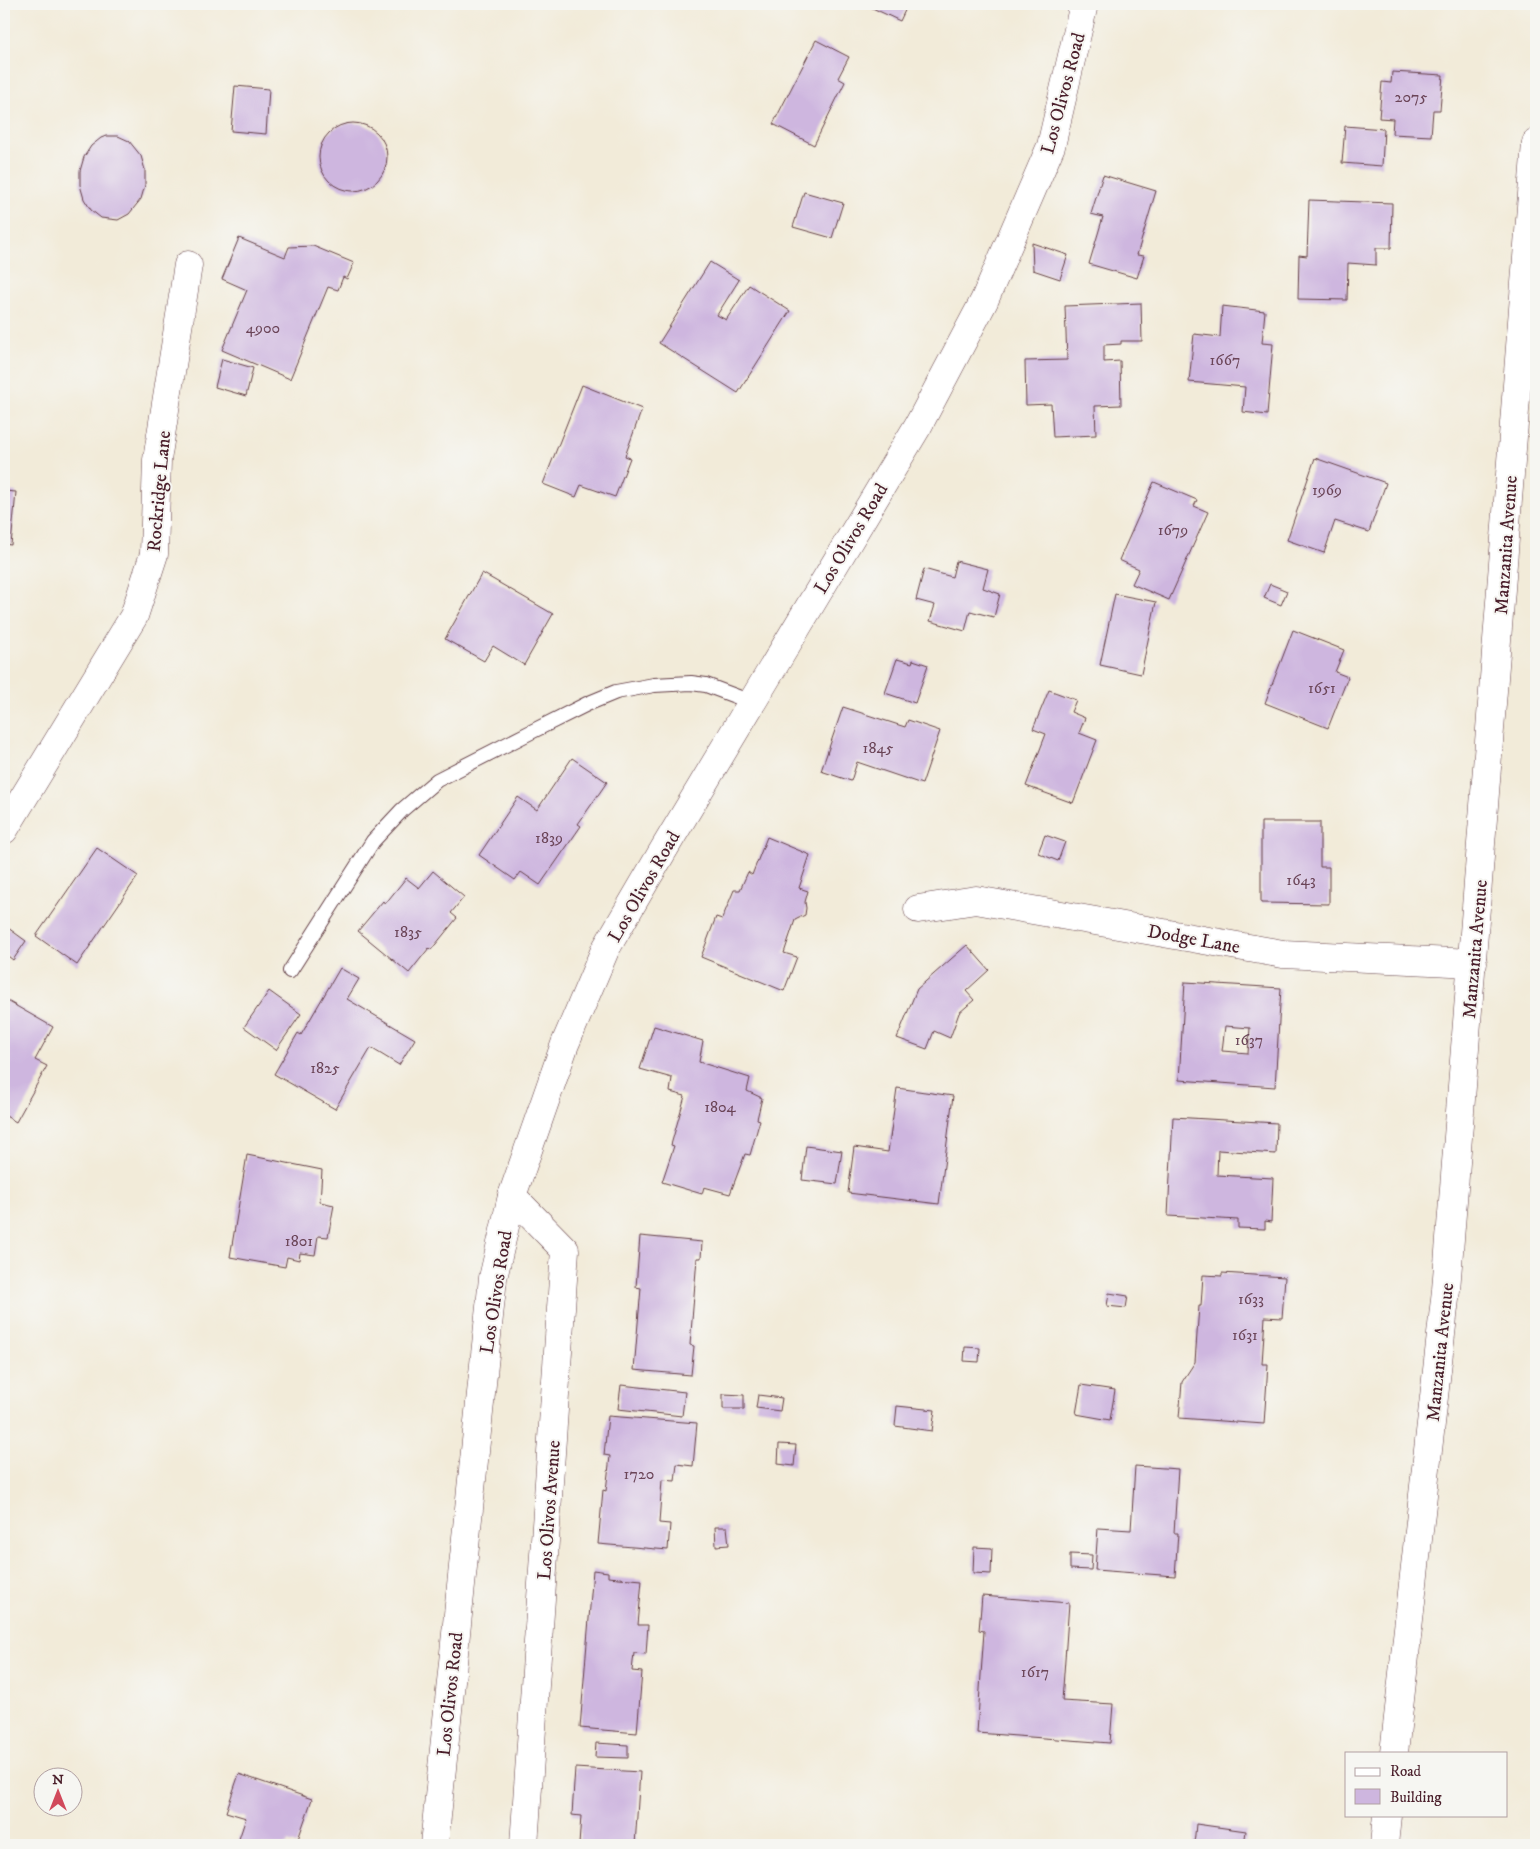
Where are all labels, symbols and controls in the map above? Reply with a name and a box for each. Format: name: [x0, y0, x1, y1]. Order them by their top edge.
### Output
street label: Los Olivos Road: [1036, 30, 1091, 157]
house number: 2075: [1395, 87, 1427, 107]
house number: 4900: [246, 318, 280, 338]
house number: 1667: [1210, 350, 1240, 370]
street label: Rockridge Lane: [143, 429, 176, 553]
street label: Manzanita Avenue: [1490, 475, 1523, 615]
street label: Los Olivos Road: [809, 479, 893, 598]
house number: 1969: [1312, 480, 1342, 500]
house number: 1679: [1158, 520, 1188, 540]
house number: 1651: [1308, 678, 1336, 698]
house number: 1845: [863, 738, 894, 758]
street label: Los Olivos Road: [603, 827, 686, 946]
house number: 1839: [535, 828, 563, 848]
house number: 1643: [1286, 870, 1316, 890]
street label: Manzanita Avenue: [1458, 879, 1493, 1020]
street label: Dodge Lane: [1146, 920, 1242, 959]
house number: 1835: [394, 922, 422, 942]
house number: 1637: [1235, 1030, 1263, 1050]
house number: 1825: [310, 1058, 340, 1078]
house number: 1804: [704, 1097, 737, 1117]
street label: Los Olivos Road: [475, 1228, 518, 1356]
house number: 1801: [285, 1231, 313, 1251]
street label: Manzanita Avenue: [1422, 1281, 1459, 1423]
house number: 1633: [1238, 1289, 1264, 1309]
house number: 1631: [1232, 1325, 1258, 1345]
street label: Los Olivos Avenue: [533, 1439, 566, 1581]
house number: 1720: [624, 1464, 654, 1484]
street label: Los Olivos Road: [433, 1631, 468, 1757]
house number: 1617: [1021, 1662, 1049, 1682]
legend: [1345, 1752, 1508, 1816]
text: Road: [1390, 1762, 1422, 1781]
north arrow: [32, 1766, 82, 1816]
text: N: [52, 1771, 64, 1789]
text: Building: [1390, 1788, 1442, 1807]

